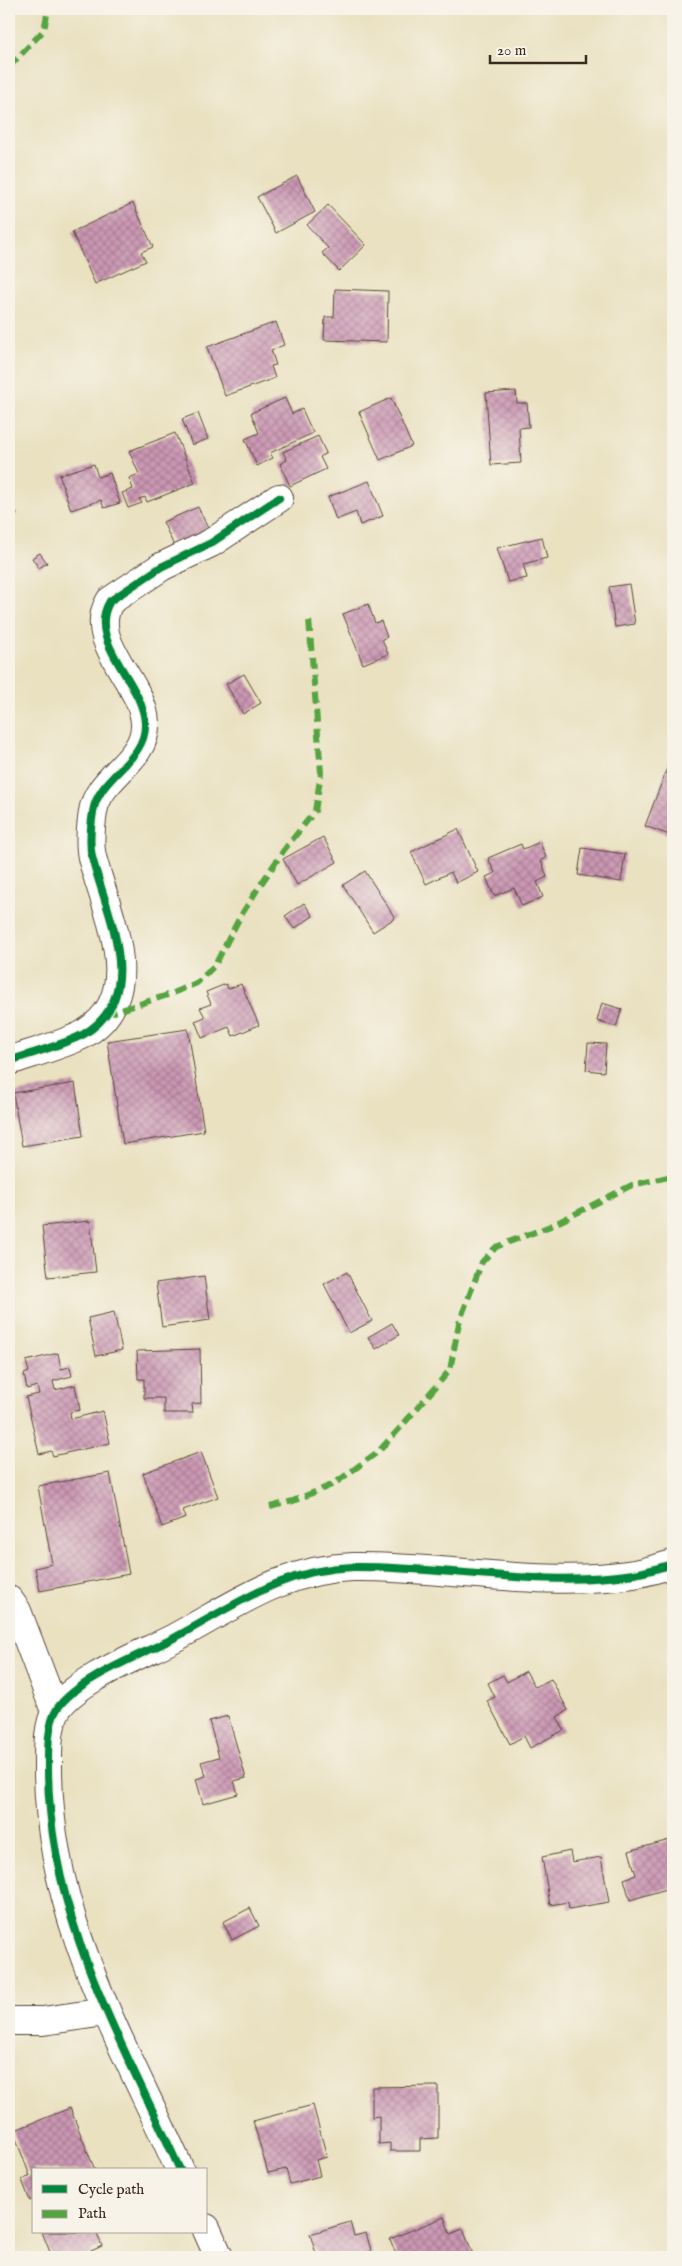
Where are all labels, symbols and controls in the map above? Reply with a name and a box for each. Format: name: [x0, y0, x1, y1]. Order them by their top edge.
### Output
scale bar: [490, 32, 586, 64]
text: 20 m: [497, 41, 527, 60]
legend: [32, 2168, 208, 2234]
text: Cycle path: [78, 2180, 144, 2199]
text: Path: [78, 2204, 106, 2223]

